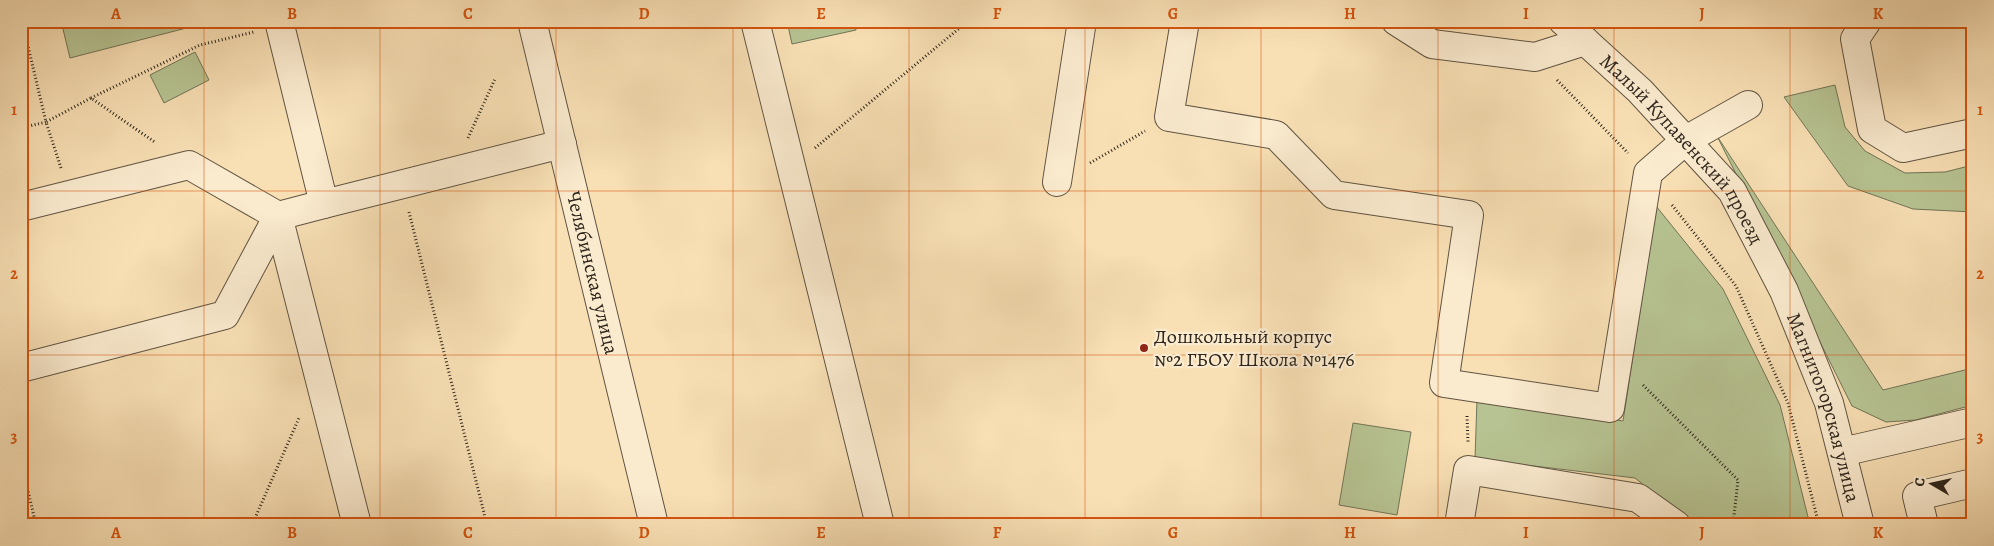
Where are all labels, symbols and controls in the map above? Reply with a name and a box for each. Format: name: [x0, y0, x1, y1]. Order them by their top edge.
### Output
text: A: [110, 3, 122, 25]
text: B: [287, 3, 297, 25]
text: C: [463, 3, 473, 25]
text: D: [638, 3, 650, 25]
text: E: [816, 3, 826, 25]
text: F: [993, 3, 1002, 25]
text: G: [1168, 3, 1178, 25]
text: H: [1344, 3, 1356, 25]
text: I: [1523, 3, 1529, 25]
text: J: [1699, 3, 1705, 25]
text: K: [1873, 3, 1884, 25]
street label: Малый Купавенский проезд: [1594, 48, 1771, 249]
text: 1: [11, 99, 17, 121]
text: 1: [1977, 99, 1983, 121]
street label: Челябинская улица: [560, 188, 626, 358]
text: 2: [10, 263, 18, 285]
text: 2: [1976, 263, 1984, 285]
street label: Магнитогорская улица: [1780, 308, 1867, 506]
place label: Дошкольный корпус №2 ГБОУ Школа №1476: [1154, 323, 1355, 373]
marker: Дошкольный корпус №2 ГБОУ Школа №1476: [1138, 342, 1150, 354]
text: 3: [11, 426, 18, 448]
text: 3: [1977, 426, 1984, 448]
north arrow: [1906, 458, 1956, 508]
text: С: [1910, 476, 1930, 488]
text: A: [110, 522, 122, 544]
text: B: [287, 522, 297, 544]
text: C: [463, 522, 473, 544]
text: D: [638, 522, 650, 544]
text: E: [816, 522, 826, 544]
text: F: [993, 522, 1002, 544]
text: G: [1168, 522, 1178, 544]
text: H: [1344, 522, 1356, 544]
text: I: [1523, 522, 1529, 544]
text: J: [1699, 522, 1705, 544]
text: K: [1873, 522, 1884, 544]

